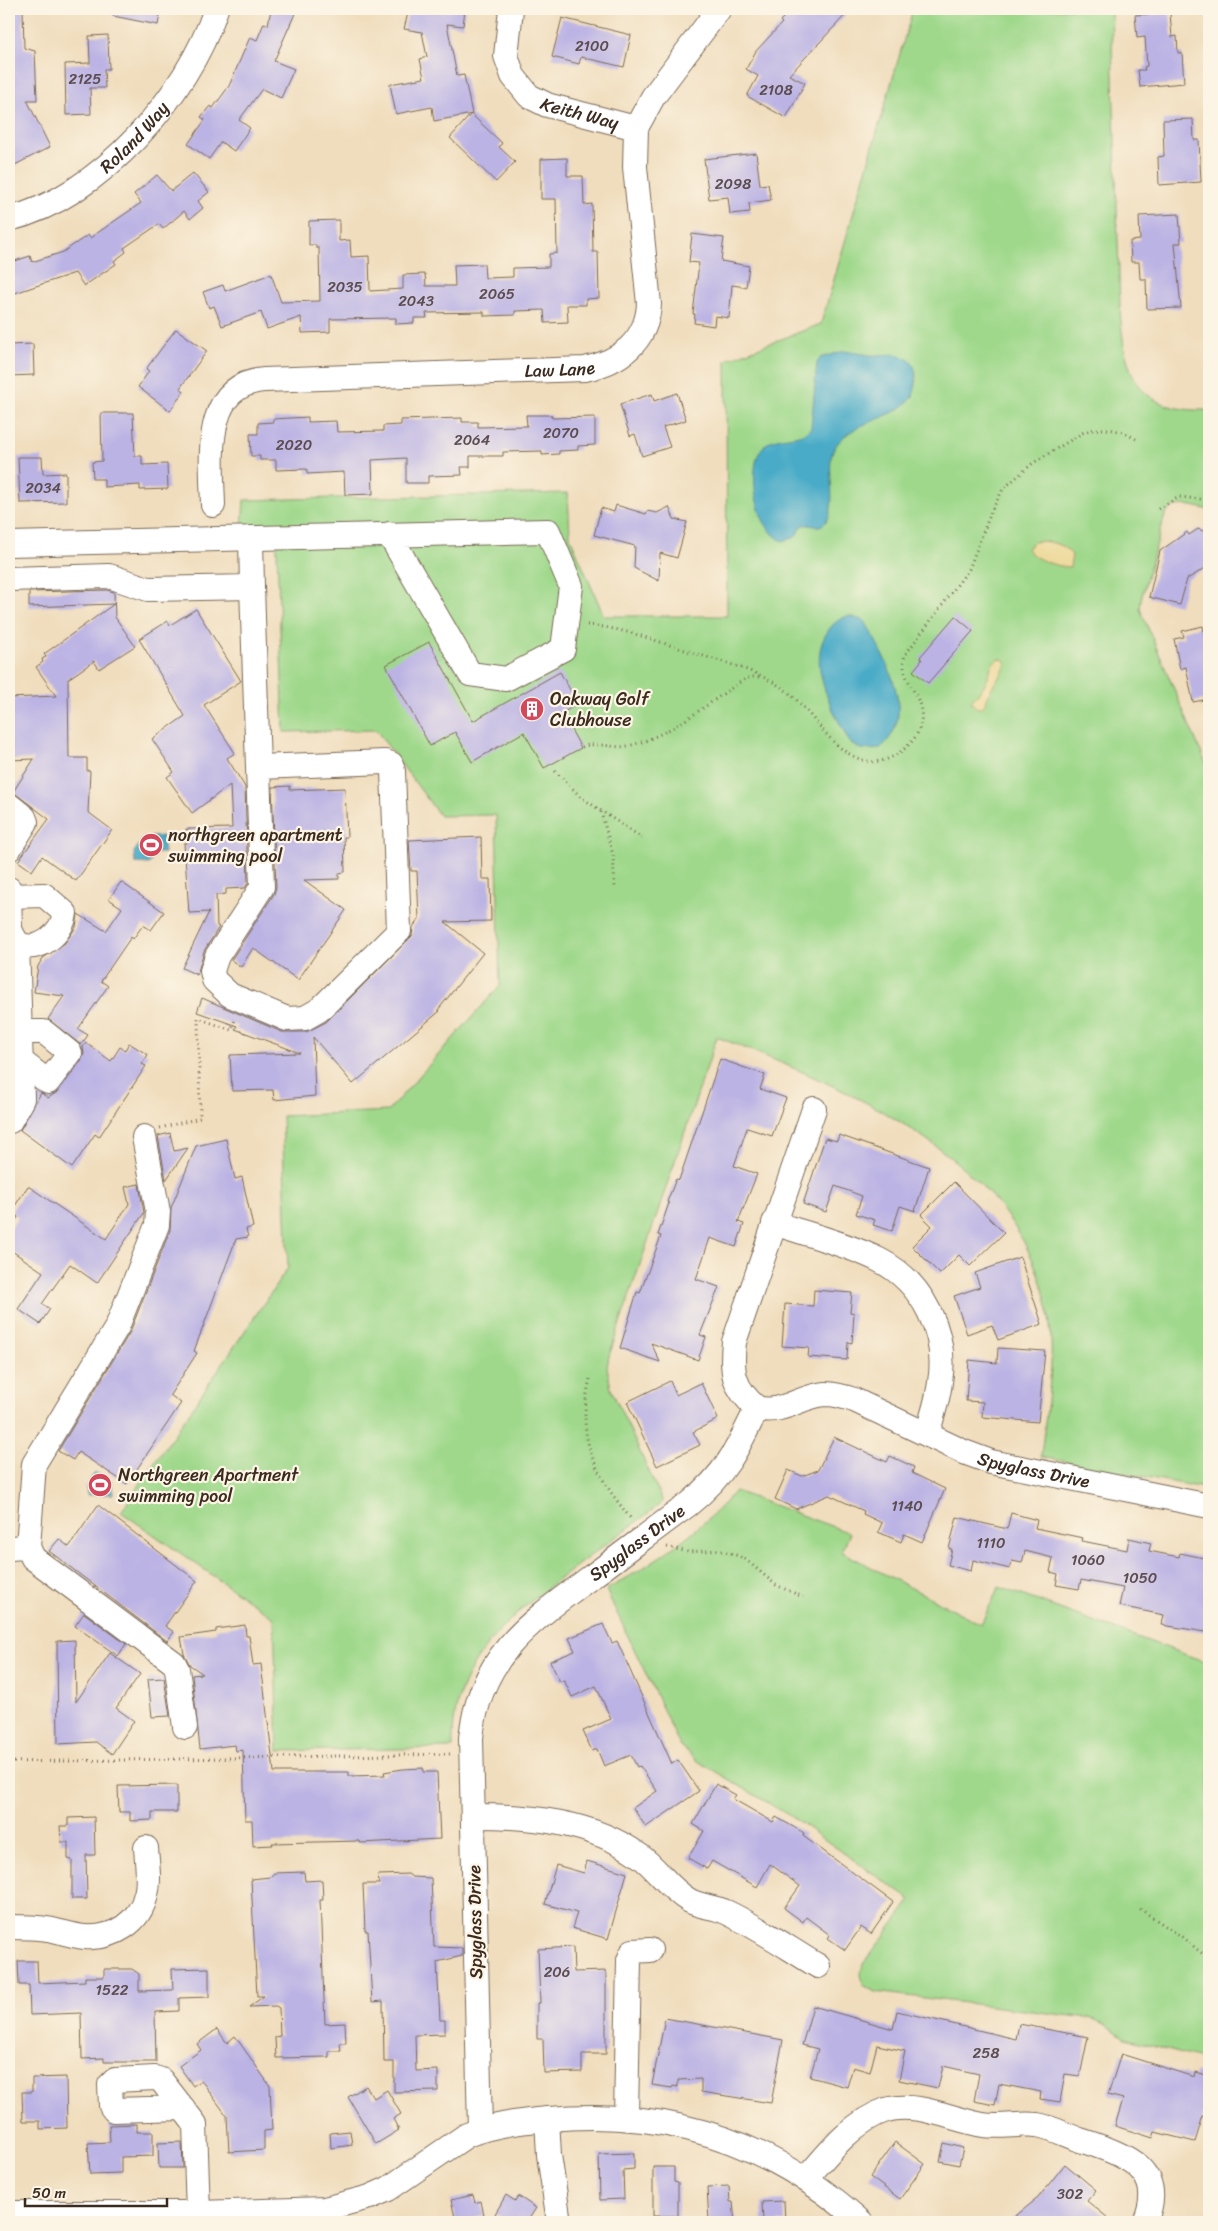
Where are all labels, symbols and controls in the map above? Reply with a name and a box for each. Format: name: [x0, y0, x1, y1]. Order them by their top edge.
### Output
house number: 2100: [575, 33, 609, 59]
house number: 2125: [69, 66, 101, 92]
house number: 2108: [759, 77, 793, 103]
street label: Keith Way: [534, 88, 623, 139]
street label: Roland Way: [92, 94, 178, 182]
house number: 2098: [715, 171, 751, 197]
house number: 2035: [327, 274, 363, 300]
house number: 2065: [479, 281, 515, 307]
house number: 2043: [398, 288, 434, 314]
street label: Law Lane: [524, 351, 599, 387]
house number: 2070: [543, 420, 579, 446]
house number: 2064: [454, 427, 490, 453]
house number: 2020: [276, 432, 312, 458]
house number: 2034: [25, 475, 61, 501]
place label: Oakway Golf Clubhouse: [550, 683, 651, 736]
building icon: Oakway Golf Clubhouse: [519, 696, 545, 722]
place label: northgreen apartment swimming pool: [167, 819, 343, 872]
sports icon: northgreen apartment swimming pool: [138, 832, 164, 858]
street label: Spyglass Drive: [973, 1442, 1093, 1498]
place label: Northgreen Apartment swimming pool: [117, 1459, 299, 1512]
sports icon: Northgreen Apartment swimming pool: [87, 1472, 113, 1498]
house number: 1140: [891, 1493, 923, 1519]
street label: Spyglass Drive: [582, 1496, 692, 1590]
house number: 1110: [977, 1530, 1005, 1556]
house number: 1060: [1071, 1547, 1105, 1573]
house number: 1050: [1123, 1565, 1157, 1591]
street label: Spyglass Drive: [458, 1864, 492, 1979]
house number: 206: [544, 1959, 570, 1985]
house number: 1522: [96, 1977, 129, 2003]
house number: 258: [973, 2040, 999, 2066]
scale bar: [25, 2176, 168, 2208]
text: 50 m: [32, 2180, 67, 2206]
house number: 302: [1057, 2181, 1084, 2207]

